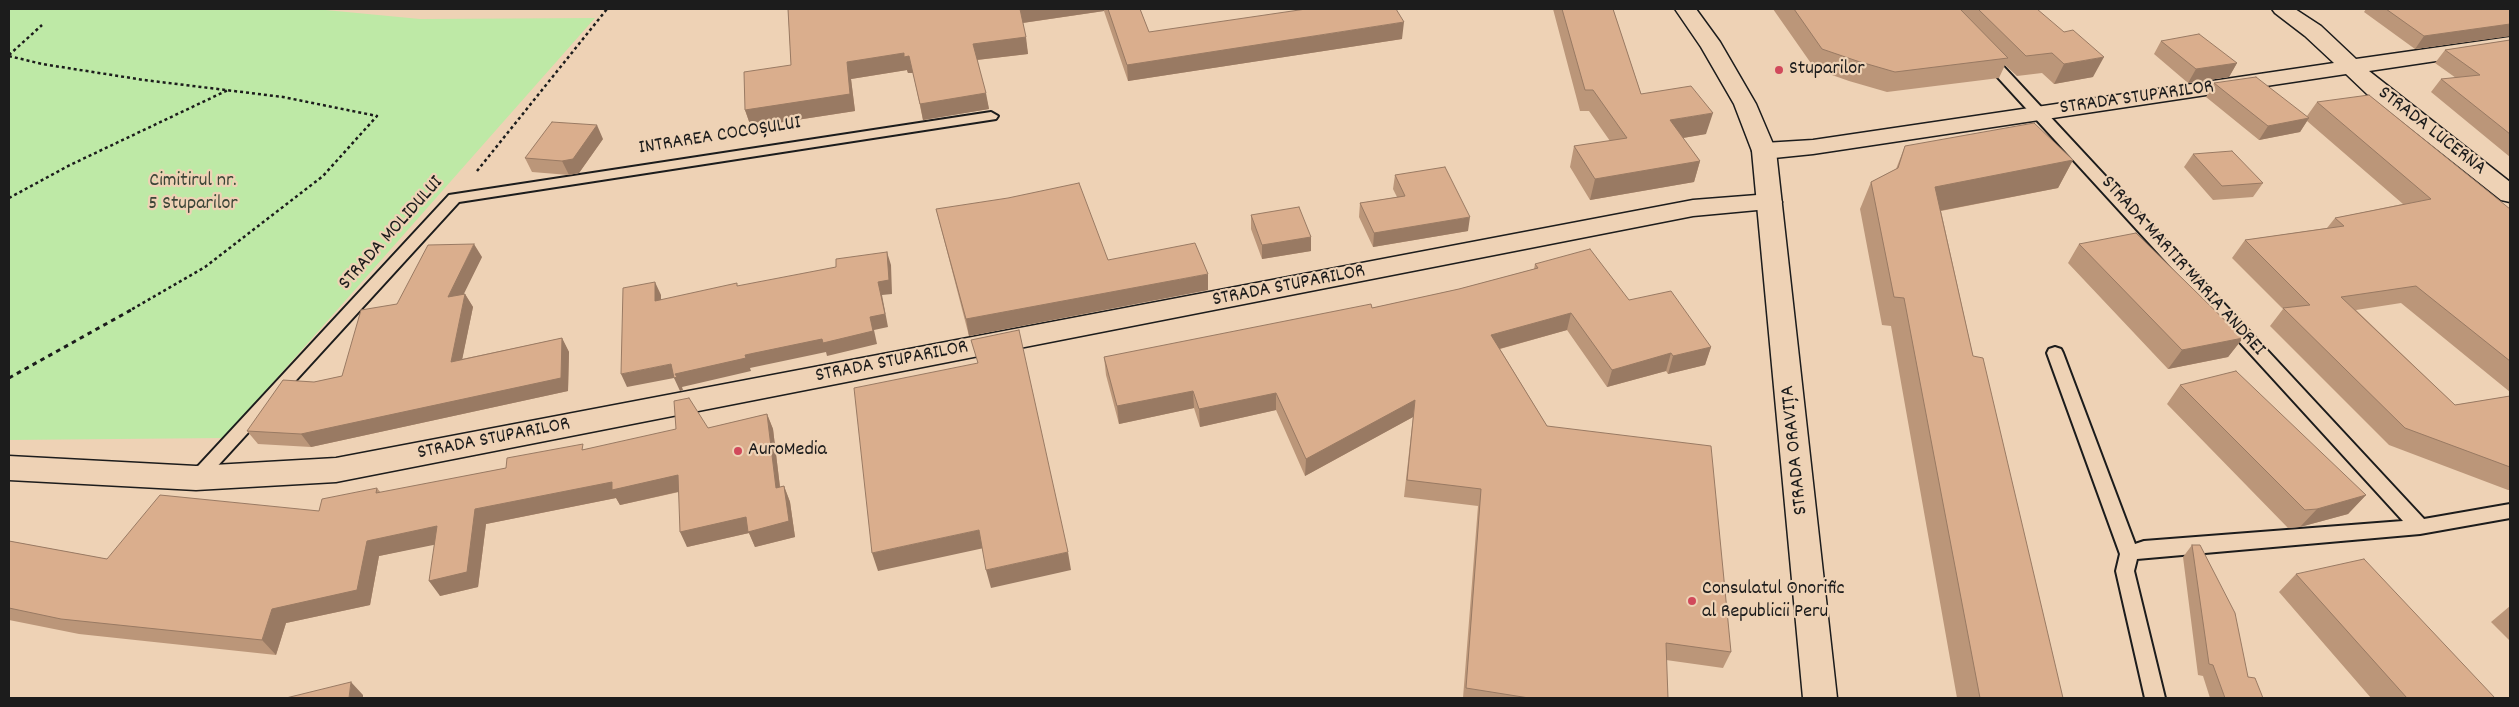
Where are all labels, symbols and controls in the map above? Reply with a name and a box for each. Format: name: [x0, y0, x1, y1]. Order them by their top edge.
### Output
place label: Stuparilor: [1789, 58, 1865, 82]
marker: Stuparilor: [1773, 64, 1785, 76]
street label: STRADA STUPARILOR: [2059, 76, 2215, 122]
street label: STRADA LUCERNA: [2372, 82, 2490, 182]
street label: INTRAREA COCOȘULUI: [637, 112, 803, 162]
park label: Cimitirul nr. 5 Stuparilor: [148, 170, 238, 217]
street label: STRADA MOLIDULUI: [335, 172, 449, 296]
street label: STRADA MARTIR MARIA ANDREI: [2095, 172, 2269, 362]
street label: STRADA STUPARILOR: [1211, 260, 1367, 314]
street label: STRADA STUPARILOR: [814, 336, 970, 390]
street label: STRADA ORAVIȚA: [1777, 384, 1815, 516]
street label: STRADA STUPARILOR: [416, 413, 572, 467]
place label: AuroMedia: [748, 439, 827, 463]
marker: AuroMedia: [732, 445, 744, 457]
place label: Consulatul Onorific al Republicii Peru: [1702, 578, 1845, 625]
marker: Consulatul Onorific al Republicii Peru: [1686, 595, 1698, 607]

